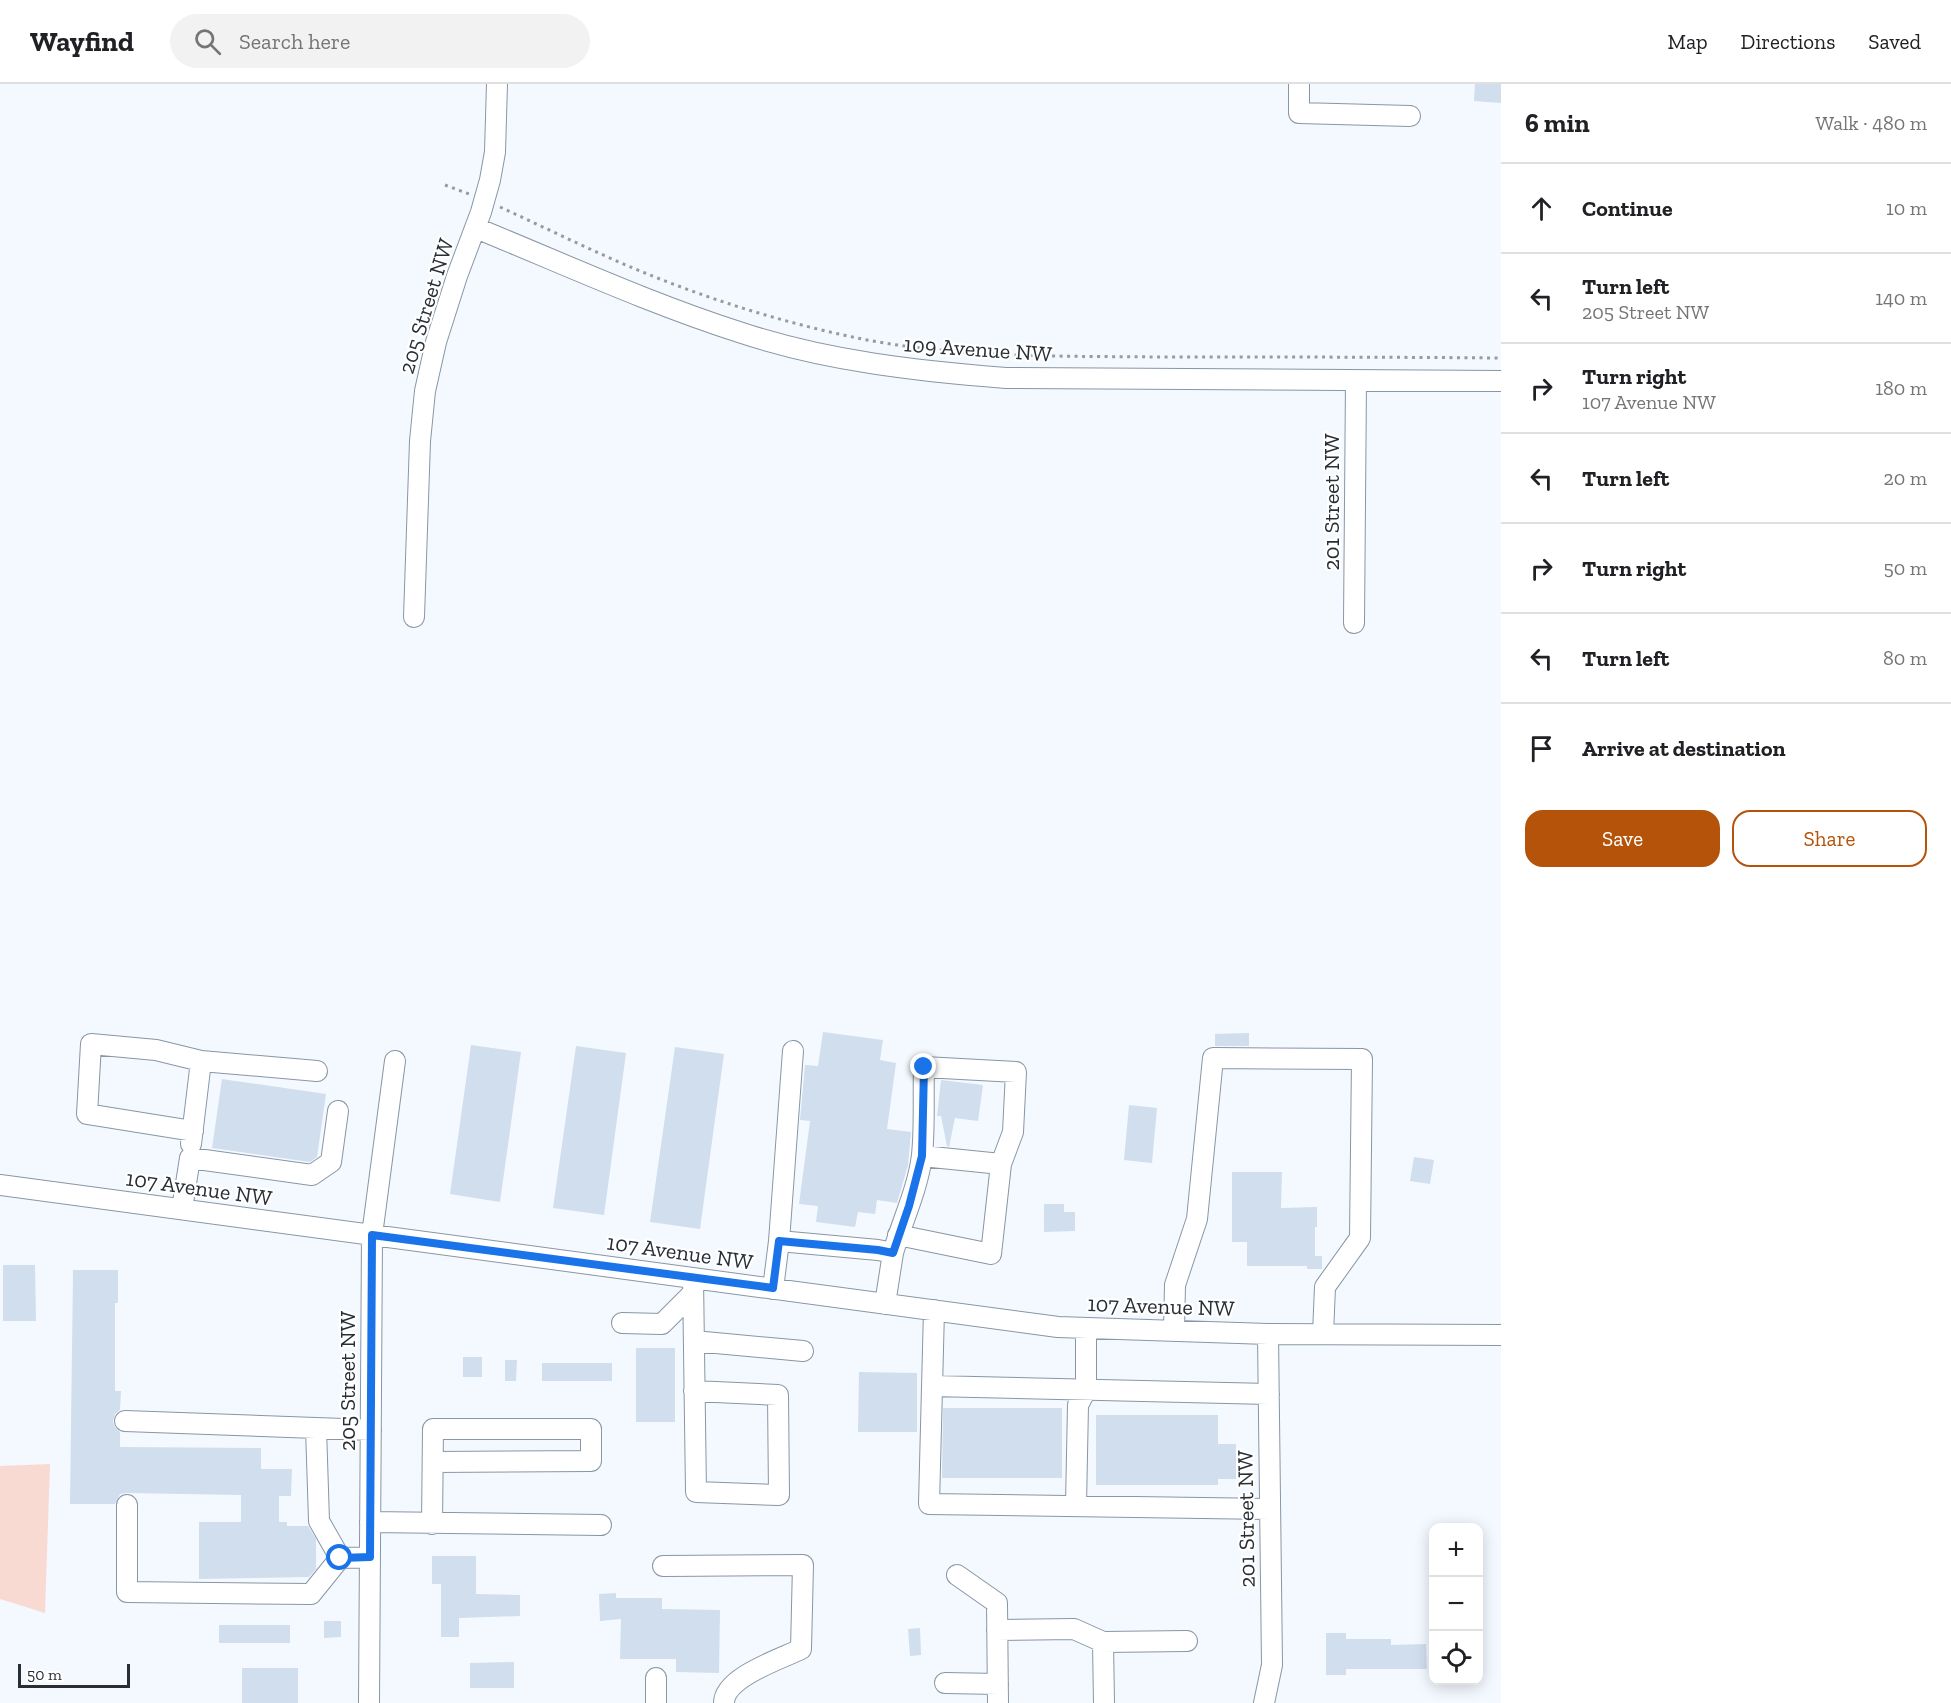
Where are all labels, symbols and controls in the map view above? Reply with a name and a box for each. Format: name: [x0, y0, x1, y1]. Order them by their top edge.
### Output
search box: [170, 14, 590, 68]
text: Wayfind: [30, 25, 134, 58]
icon: search: [191, 25, 224, 58]
text: Search here: [239, 28, 350, 55]
text: Map: [1668, 29, 1708, 54]
text: Directions: [1741, 29, 1835, 54]
text: Saved: [1868, 29, 1921, 54]
text: 6 min: [1525, 107, 1590, 139]
text: Walk · 480 m: [1816, 111, 1927, 135]
icon: ahead: [1525, 192, 1558, 225]
text: Continue: [1582, 195, 1673, 222]
text: 10 m: [1886, 196, 1927, 220]
street label: 205 Street NW: [393, 235, 460, 377]
text: Turn left: [1582, 273, 1669, 300]
icon: left: [1525, 282, 1558, 315]
text: 140 m: [1875, 286, 1927, 310]
text: 205 Street NW: [1582, 300, 1709, 324]
street label: 109 Avenue NW: [903, 330, 1054, 368]
text: Turn right: [1582, 363, 1686, 390]
icon: right: [1525, 372, 1558, 405]
text: 180 m: [1875, 376, 1927, 400]
text: 107 Avenue NW: [1582, 390, 1716, 414]
street label: 201 Street NW: [1318, 433, 1345, 571]
icon: left: [1525, 462, 1558, 495]
text: Turn left: [1582, 465, 1669, 492]
text: 20 m: [1883, 466, 1927, 490]
icon: right: [1525, 552, 1558, 585]
text: Turn right: [1582, 555, 1686, 582]
text: 50 m: [1883, 556, 1927, 580]
icon: left: [1525, 642, 1558, 675]
text: Turn left: [1582, 645, 1669, 672]
text: 80 m: [1883, 646, 1927, 670]
icon: arrive: [1525, 732, 1558, 765]
text: Arrive at destination: [1582, 735, 1785, 762]
button: Save: [1525, 810, 1720, 867]
button: Share: [1732, 810, 1927, 867]
route end: [910, 1053, 936, 1079]
street label: 107 Avenue NW: [124, 1164, 274, 1212]
street label: 107 Avenue NW: [605, 1228, 755, 1276]
street label: 107 Avenue NW: [1087, 1290, 1236, 1322]
street label: 205 Street NW: [334, 1311, 361, 1451]
street label: 201 Street NW: [1231, 1450, 1261, 1588]
map controls: [1429, 1523, 1483, 1685]
button: +: [1429, 1523, 1483, 1577]
route start: [326, 1544, 352, 1570]
button: −: [1429, 1577, 1483, 1631]
button: locate: [1429, 1631, 1483, 1685]
scale bar: [18, 1661, 130, 1688]
text: 50 m: [27, 1665, 62, 1684]

